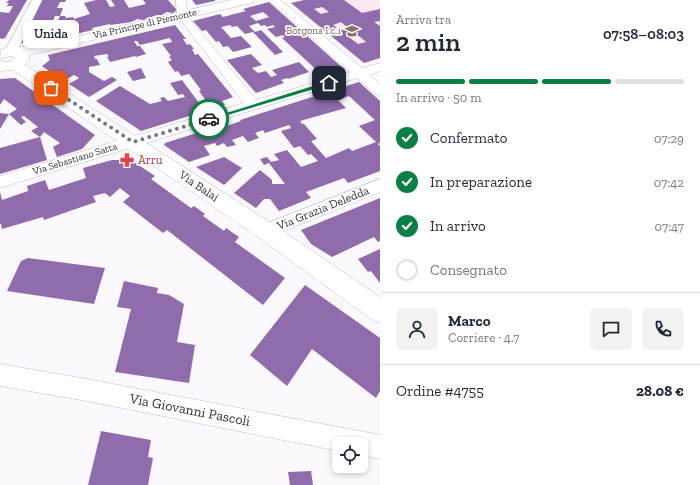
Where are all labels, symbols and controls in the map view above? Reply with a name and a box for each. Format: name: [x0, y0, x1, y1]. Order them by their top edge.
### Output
street label: Via Principe di Piemonte: [91, 6, 198, 42]
text: Arriva tra: [396, 12, 451, 27]
callout: Unida: [23, 20, 79, 48]
school or university icon: Borgona I.c.1: [344, 23, 360, 39]
place label: Borgona I.c.1: [286, 25, 341, 37]
text: 07:58–08:03: [603, 25, 684, 43]
text: Unida: [34, 26, 68, 41]
text: 2 min: [396, 26, 460, 58]
pin: [312, 66, 346, 100]
pin: [34, 71, 68, 105]
icon: home: [318, 72, 340, 94]
icon: bag: [40, 77, 62, 99]
text: In arrivo · 50 m: [396, 90, 481, 105]
courier: [189, 99, 229, 139]
icon: car: [198, 108, 220, 130]
icon: check: [396, 127, 418, 149]
text: Confermato: [430, 129, 507, 147]
text: 07:29: [654, 131, 684, 146]
street label: Via Sebastiano Satta: [30, 140, 119, 178]
pharmacy icon: Arru: [119, 152, 135, 168]
place label: Arru: [138, 153, 163, 167]
street label: Via Balai: [176, 167, 222, 205]
icon: check: [396, 171, 418, 193]
text: In preparazione: [430, 173, 532, 191]
text: 07:42: [654, 175, 684, 190]
street label: Via Grazia Deledda: [274, 183, 371, 233]
icon: check: [396, 215, 418, 237]
text: In arrivo: [430, 217, 486, 235]
text: 07:47: [655, 219, 684, 234]
text: Consegnato: [430, 261, 507, 279]
button: person: [396, 308, 438, 350]
button: chat: [590, 308, 632, 350]
button: phone: [642, 308, 684, 350]
text: Marco: [448, 312, 491, 330]
text: Corriere · 4.7: [448, 330, 519, 345]
text: Ordine #4755: [396, 382, 484, 400]
text: 28.08 €: [636, 382, 684, 400]
street label: Via Giovanni Pascoli: [127, 390, 252, 430]
map controls: [332, 437, 368, 473]
button: locate: [332, 437, 368, 473]

